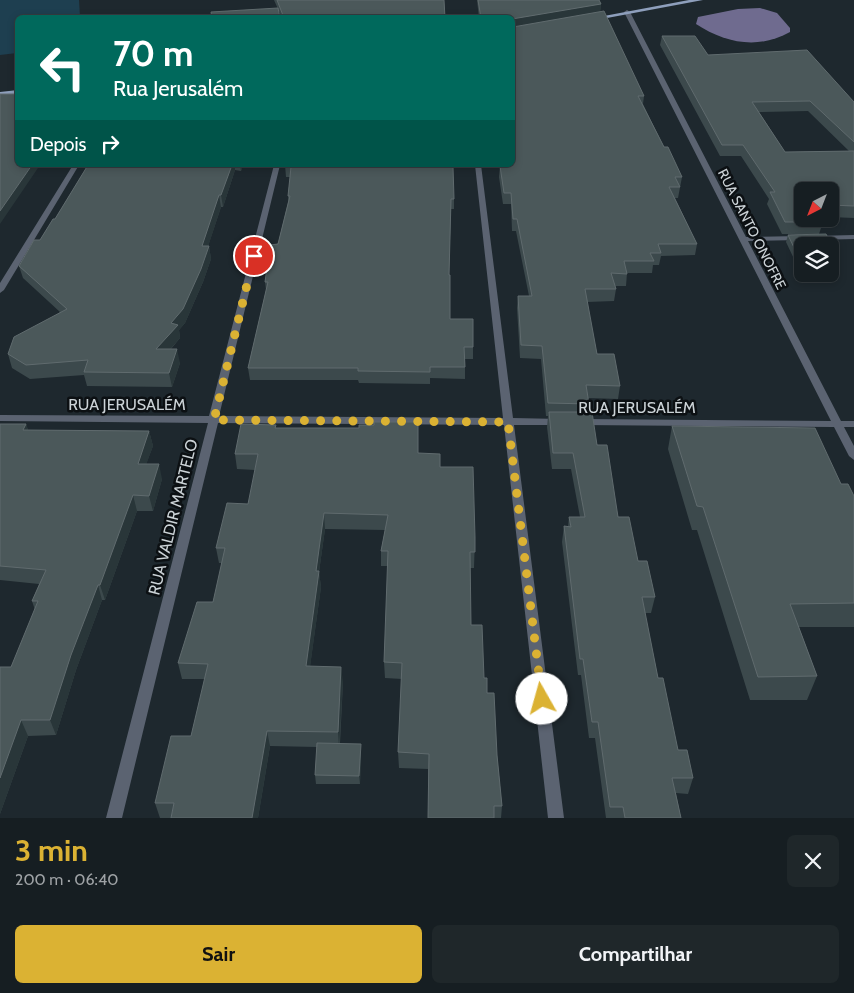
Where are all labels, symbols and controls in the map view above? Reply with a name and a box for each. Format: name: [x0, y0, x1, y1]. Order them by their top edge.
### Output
text: 70 m: [113, 32, 194, 75]
icon: left: [30, 35, 95, 100]
text: Rua Jerusalém: [113, 75, 243, 102]
icon: right: [96, 130, 124, 158]
text: Depois: [30, 133, 86, 156]
street label: RUA SANTO ONOFRE: [714, 166, 790, 292]
north arrow: [794, 182, 839, 228]
map controls: [794, 182, 839, 282]
pin: [233, 235, 275, 277]
button: layers: [794, 237, 839, 282]
icon: arrive: [240, 242, 268, 270]
street label: RUA JERUSALÉM: [68, 395, 186, 414]
street label: RUA JERUSALÉM: [578, 398, 696, 417]
street label: RUA VALDIR MARTELO: [144, 437, 202, 597]
position arrow: [515, 672, 567, 724]
text: 3 min: [15, 832, 88, 869]
button: close: [787, 835, 839, 887]
text: 200 m · 06:40: [15, 870, 118, 889]
button: Sair: [15, 925, 422, 983]
button: Compartilhar: [432, 925, 839, 983]

